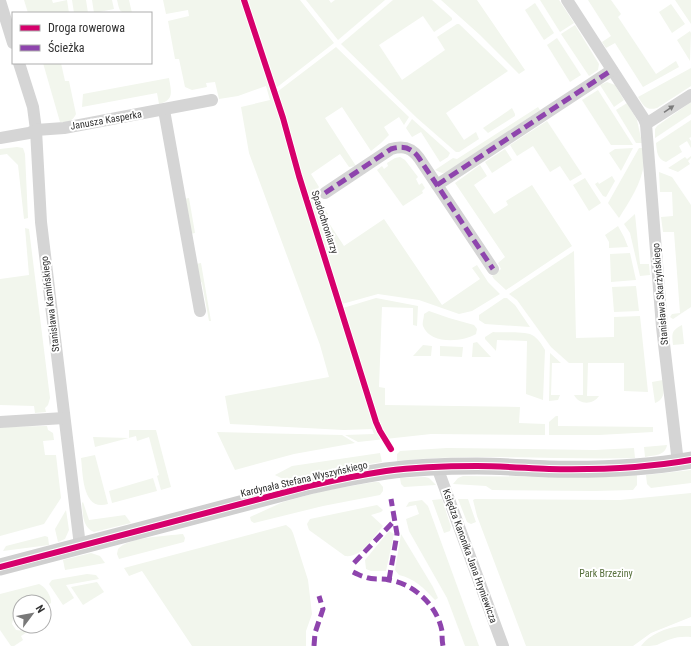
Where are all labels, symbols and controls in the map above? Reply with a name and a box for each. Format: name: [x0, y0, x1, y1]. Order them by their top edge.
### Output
legend: [12, 12, 152, 64]
text: Droga rowerowa: [48, 21, 125, 35]
text: Ścieżka: [48, 40, 85, 55]
one-way arrow: [663, 106, 675, 113]
street label: Janusza Kasperka: [70, 108, 143, 132]
street label: Spadochroniarzy: [310, 189, 340, 255]
street label: Stanisława Skarżyńskiego: [650, 242, 670, 346]
street label: Stanisława Kamińskiego: [39, 255, 61, 353]
street label: Kardynała Stefana Wyszyńskiego: [239, 459, 369, 499]
street label: Księdza Kanonika Jana Hryniewicza: [441, 488, 499, 625]
park label: Park Brzeziny: [579, 568, 633, 579]
north arrow: [12, 594, 52, 634]
text: N: [33, 603, 47, 615]

